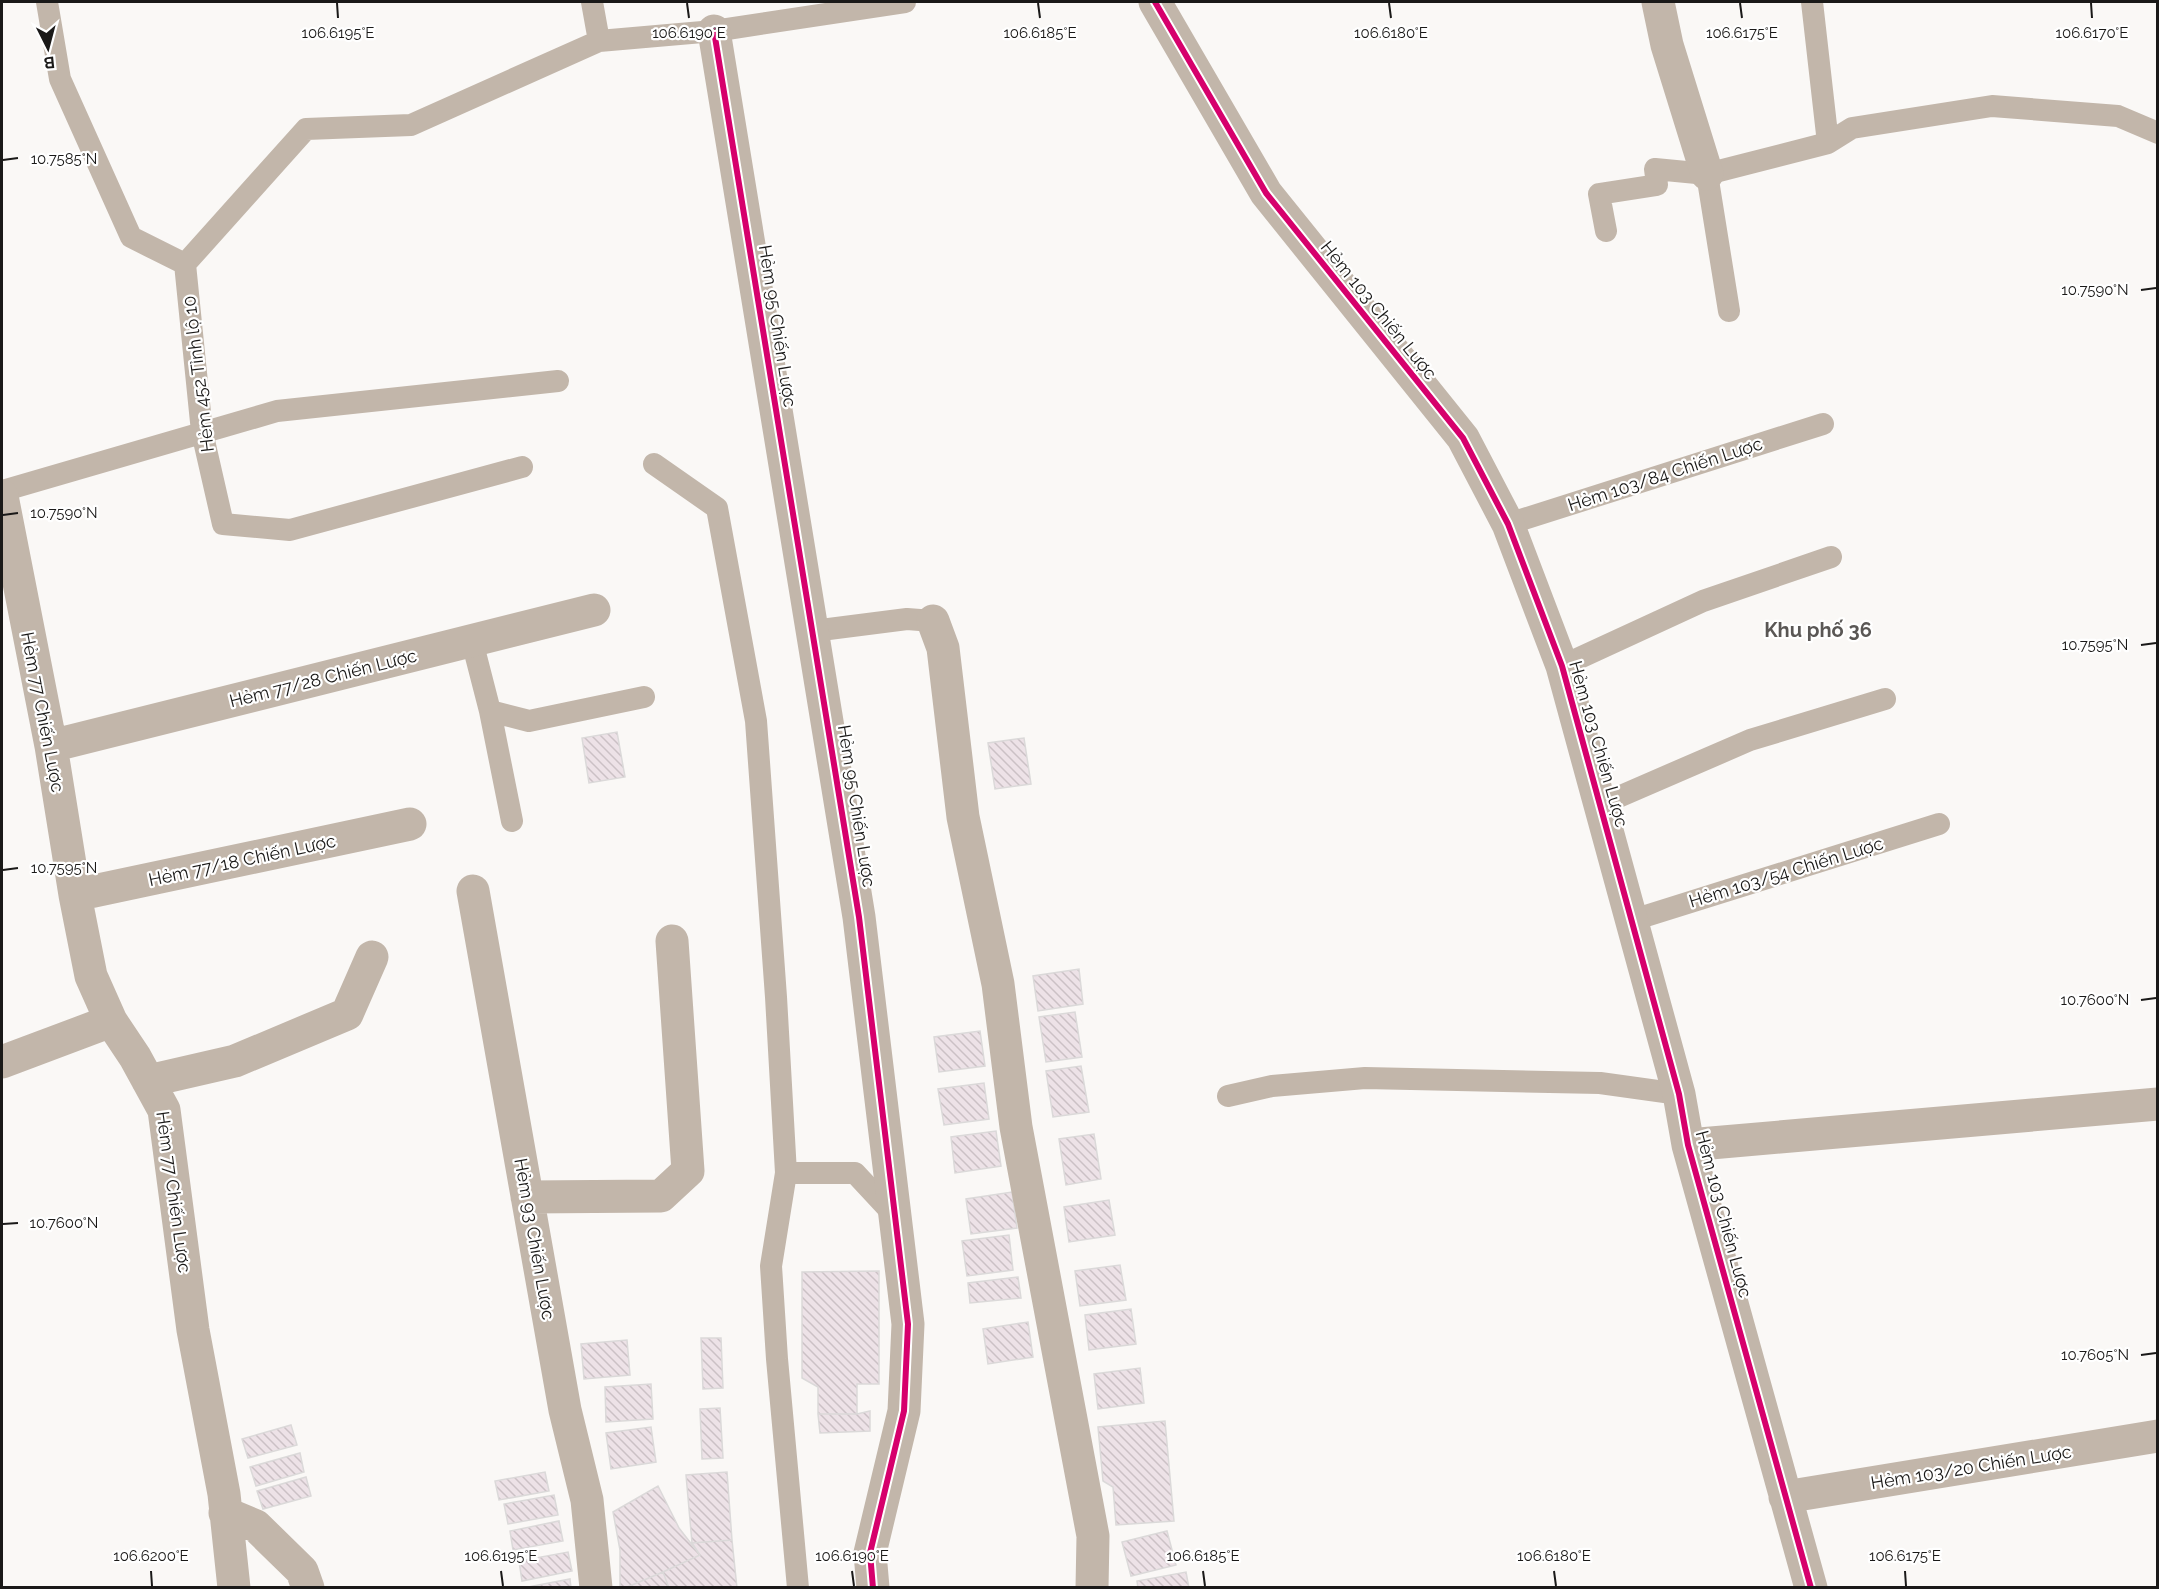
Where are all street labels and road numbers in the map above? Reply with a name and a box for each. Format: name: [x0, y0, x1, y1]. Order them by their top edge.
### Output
street label: Hẻm 103 Chiến Lược: [1317, 237, 1441, 384]
street label: Hẻm 95 Chiến Lược: [755, 243, 801, 409]
street label: Hẻm 452 Tỉnh lộ 10: [178, 295, 218, 453]
street label: Hẻm 103/84 Chiến Lược: [1565, 433, 1765, 515]
street label: Hẻm 77 Chiến Lược: [17, 630, 69, 794]
street label: Hẻm 77/28 Chiến Lược: [227, 645, 419, 711]
street label: Hẻm 103 Chiến Lược: [1565, 658, 1633, 830]
street label: Hẻm 95 Chiến Lược: [834, 723, 880, 889]
street label: Hẻm 77/18 Chiến Lược: [146, 830, 338, 890]
street label: Hẻm 103/54 Chiến Lược: [1686, 832, 1886, 912]
street label: Hẻm 77 Chiến Lược: [152, 1110, 196, 1274]
street label: Hẻm 103 Chiến Lược: [1692, 1128, 1756, 1300]
street label: Hẻm 93 Chiến Lược: [510, 1156, 560, 1322]
street label: Hẻm 103/20 Chiến Lược: [1869, 1441, 2073, 1493]

